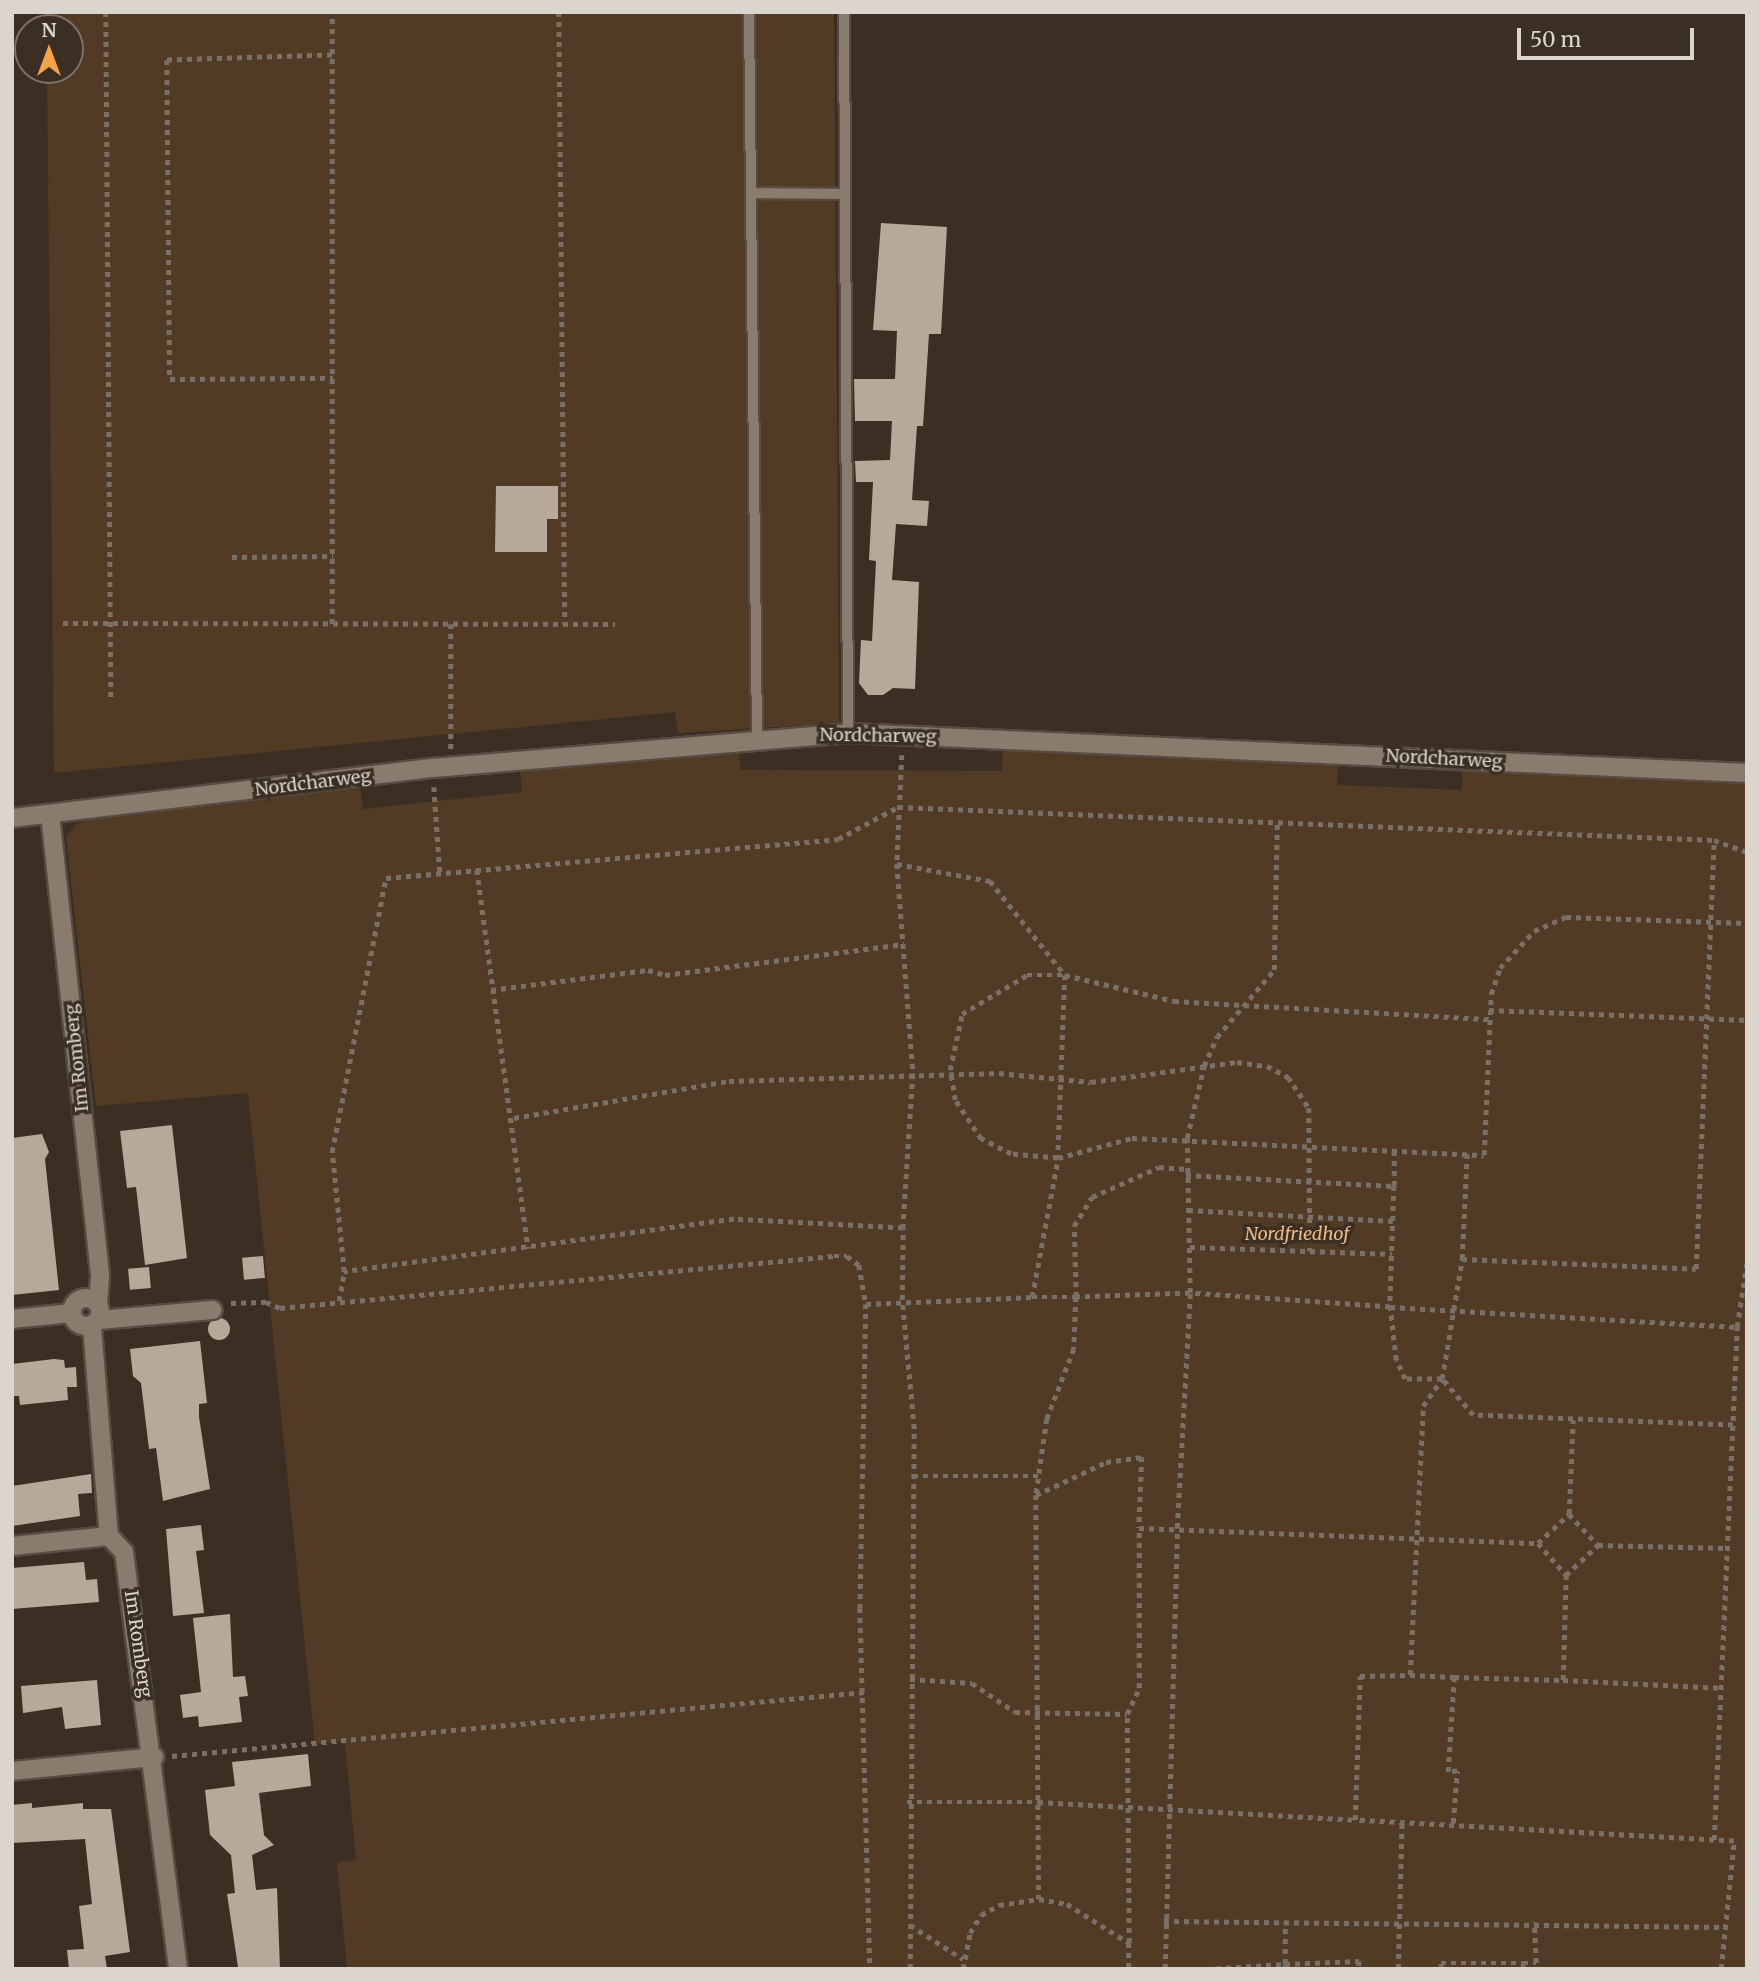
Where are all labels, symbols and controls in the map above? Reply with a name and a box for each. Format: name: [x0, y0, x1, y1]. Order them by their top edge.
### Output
north arrow: [14, 14, 84, 84]
scale bar: [1521, 14, 1698, 58]
text: N: [41, 18, 57, 42]
text: 50 m: [1530, 26, 1581, 53]
street label: Nordcharweg: [819, 724, 937, 748]
street label: Nordcharweg: [1385, 745, 1503, 773]
street label: Nordcharweg: [254, 765, 372, 801]
street label: Im Romberg: [61, 1003, 93, 1113]
park label: Nordfriedhof: [1245, 1223, 1349, 1245]
street label: Im Romberg: [120, 1589, 156, 1699]

